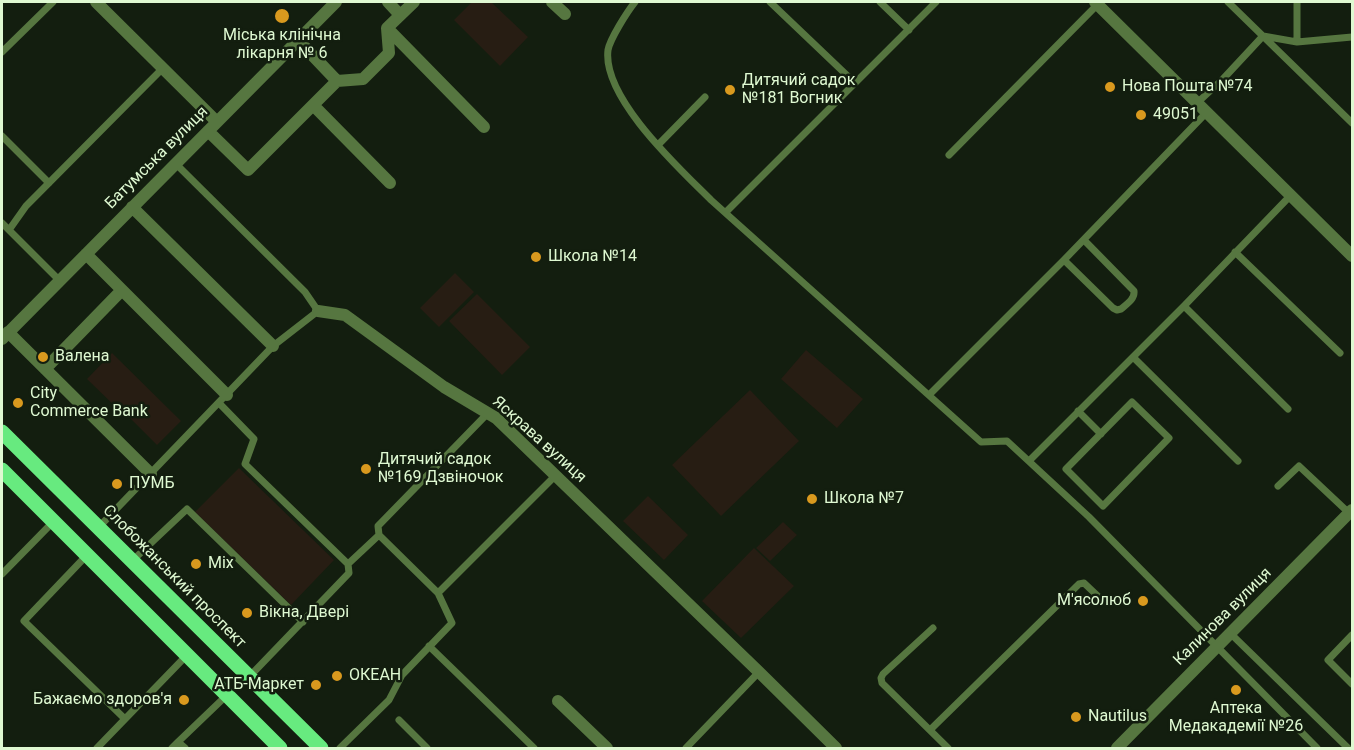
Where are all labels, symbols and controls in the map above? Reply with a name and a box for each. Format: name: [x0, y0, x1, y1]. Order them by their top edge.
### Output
marker: Міська клінічна лікарня № 6: [273, 7, 291, 25]
place label: Міська клінічна лікарня № 6: [223, 26, 341, 64]
place label: Дитячий садок №181 Вогник: [742, 71, 855, 109]
place label: Нова Пошта №74: [1122, 77, 1253, 97]
marker: Нова Пошта №74: [1103, 80, 1117, 94]
marker: Дитячий садок №181 Вогник: [723, 83, 737, 97]
street label: Батумська вулиця: [102, 103, 212, 213]
place label: 49051: [1153, 105, 1198, 125]
marker: 49051: [1134, 108, 1148, 122]
place label: Школа №14: [548, 247, 637, 267]
marker: Школа №14: [529, 250, 543, 264]
place label: Валена: [55, 347, 109, 367]
marker: Валена: [36, 350, 50, 364]
place label: City Commerce Bank: [30, 384, 148, 422]
street label: Яскрава вулиця: [488, 393, 590, 487]
marker: City Commerce Bank: [11, 396, 25, 410]
place label: Дитячий садок №169 Дзвіночок: [378, 450, 503, 488]
marker: Дитячий садок №169 Дзвіночок: [359, 462, 373, 476]
place label: ПУМБ: [129, 474, 175, 494]
marker: ПУМБ: [110, 477, 124, 491]
place label: Школа №7: [824, 489, 904, 509]
marker: Школа №7: [805, 492, 819, 506]
street label: Слобожанський проспект: [98, 501, 250, 653]
place label: Mix: [208, 554, 234, 574]
marker: Mix: [189, 557, 203, 571]
street label: Калинова вулиця: [1170, 564, 1276, 670]
place label: М'ясолюб: [1057, 591, 1131, 611]
marker: М'ясолюб: [1136, 594, 1150, 608]
place label: Вікна, Двері: [259, 603, 349, 623]
marker: Вікна, Двері: [240, 606, 254, 620]
place label: ОКЕАН: [349, 666, 401, 686]
marker: ОКЕАН: [330, 669, 344, 683]
place label: АТБ-Маркет: [214, 675, 304, 695]
marker: АТБ-Маркет: [309, 678, 323, 692]
marker: Аптека Медакадемії №26: [1229, 683, 1243, 697]
place label: Бажаємо здоров'я: [33, 690, 172, 710]
marker: Бажаємо здоров'я: [177, 693, 191, 707]
place label: Аптека Медакадемії №26: [1169, 699, 1303, 737]
place label: Nautilus: [1088, 707, 1147, 727]
marker: Nautilus: [1069, 710, 1083, 724]

